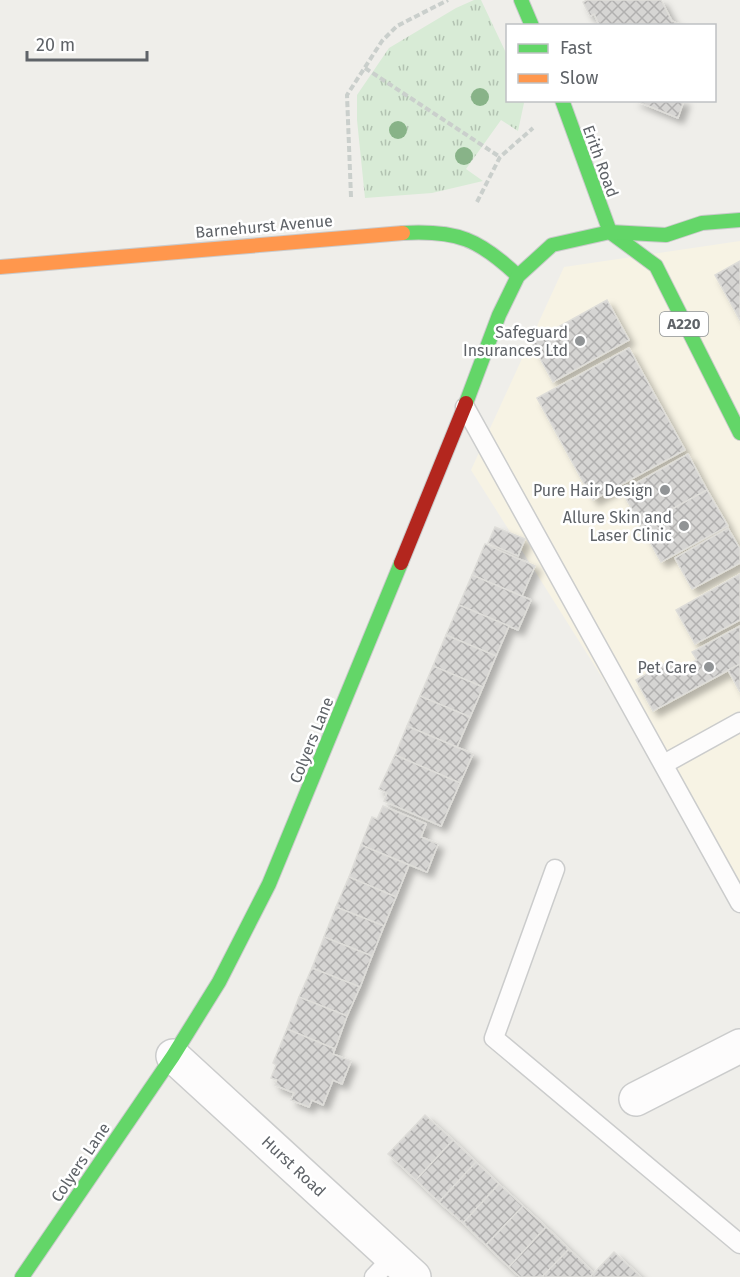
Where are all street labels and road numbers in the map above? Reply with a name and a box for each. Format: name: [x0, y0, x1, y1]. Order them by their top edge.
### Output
street label: Erith Road: [579, 122, 622, 200]
street label: Barnehurst Avenue: [195, 211, 334, 242]
road number: A220: [660, 312, 708, 336]
street label: Colyers Lane: [286, 694, 337, 786]
street label: Colyers Lane: [47, 1119, 114, 1205]
street label: Hurst Road: [258, 1132, 330, 1201]

